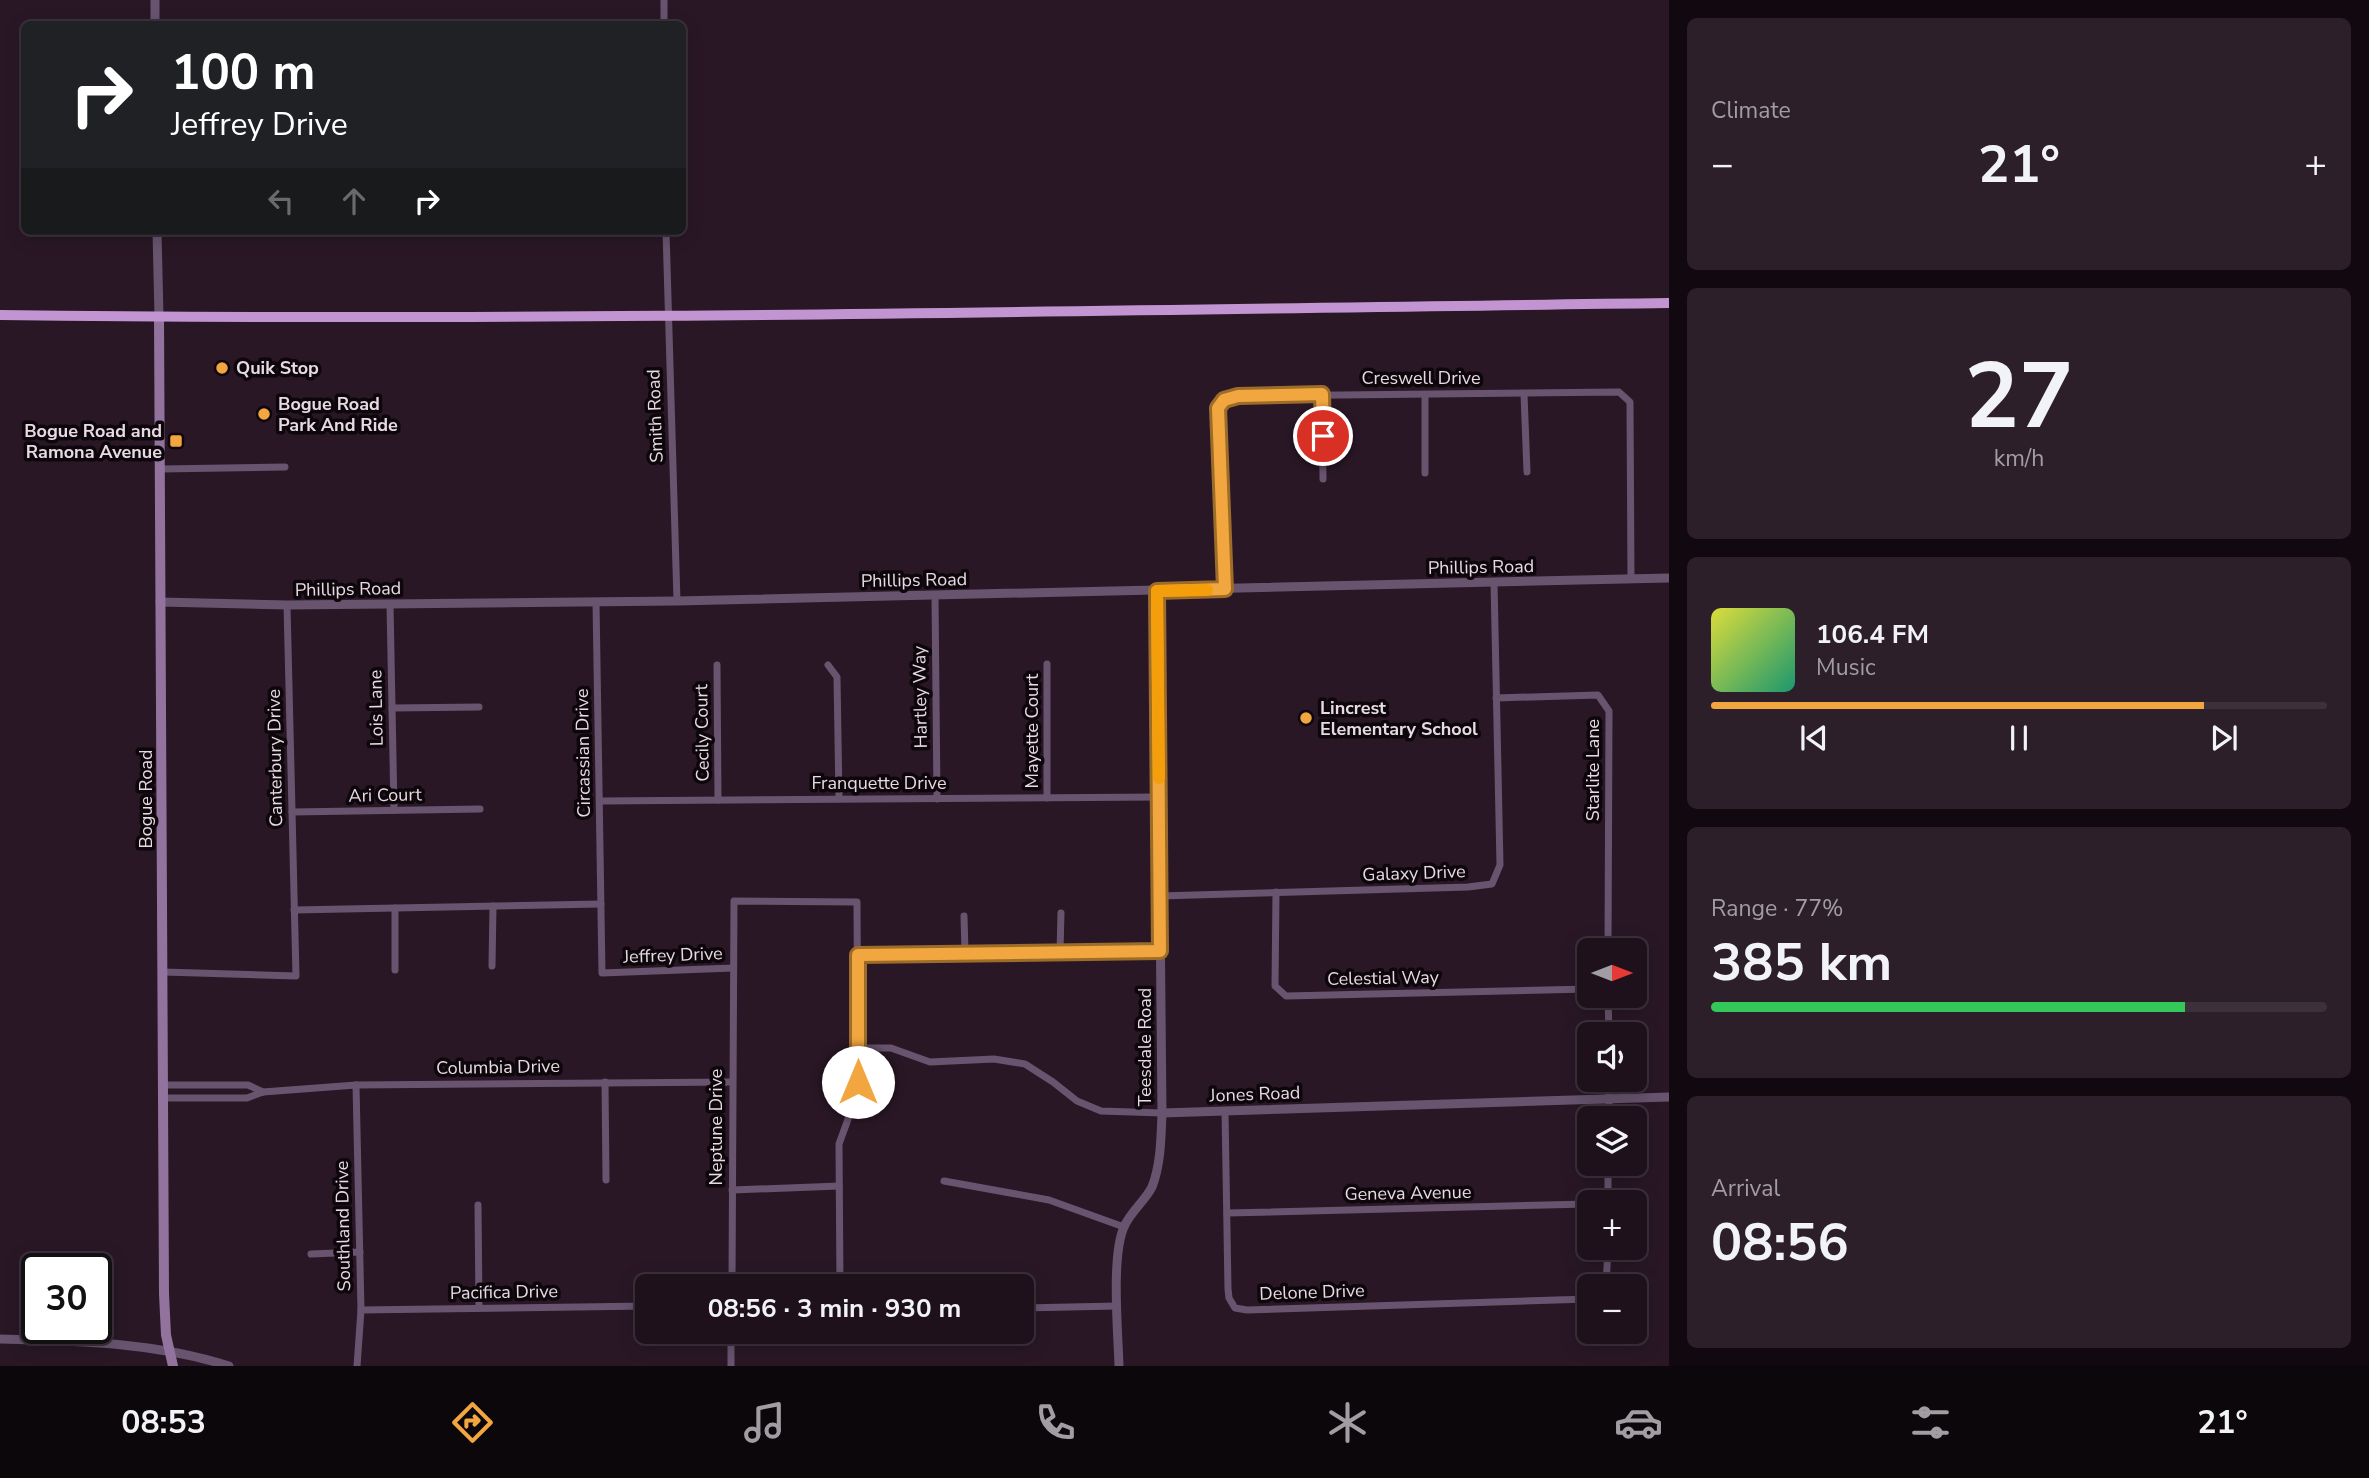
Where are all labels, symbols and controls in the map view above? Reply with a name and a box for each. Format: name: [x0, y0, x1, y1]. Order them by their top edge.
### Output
text: 100 m: [171, 39, 315, 106]
icon: right: [56, 49, 147, 140]
text: Climate: [1711, 95, 1791, 126]
text: Jeffrey Drive: [171, 103, 348, 146]
text: 21°: [1978, 129, 2060, 200]
text: −: [1711, 139, 1734, 190]
text: +: [2304, 139, 2327, 190]
icon: left: [262, 182, 300, 220]
icon: ahead: [335, 182, 373, 220]
icon: right: [408, 182, 446, 220]
text: 27: [1964, 335, 2074, 459]
place label: Quik Stop: [236, 356, 319, 380]
marker: Quik Stop: [214, 360, 230, 376]
street label: Creswell Drive: [1361, 366, 1481, 390]
street label: Smith Road: [641, 369, 669, 463]
place label: Bogue Road Park And Ride: [278, 392, 398, 437]
marker: Bogue Road Park And Ride: [256, 406, 272, 422]
pin: [1293, 406, 1353, 466]
icon: arrive: [1304, 417, 1342, 455]
place label: Bogue Road and Ramona Avenue: [24, 419, 162, 464]
marker: Bogue Road and Ramona Avenue: [168, 433, 184, 449]
text: km/h: [1994, 443, 2044, 474]
street label: Phillips Road: [1428, 554, 1534, 580]
street label: Phillips Road: [861, 567, 967, 593]
street label: Phillips Road: [295, 576, 401, 602]
text: 106.4 FM: [1816, 617, 1929, 652]
street label: Hartley Way: [907, 645, 933, 748]
text: Music: [1816, 652, 1876, 683]
street label: Lois Lane: [363, 670, 389, 746]
street label: Mayette Court: [1020, 673, 1044, 788]
street label: Cecily Court: [689, 683, 715, 782]
street label: Circassian Drive: [570, 688, 596, 818]
street label: Canterbury Drive: [262, 689, 288, 827]
place label: Lincrest Elementary School: [1320, 696, 1478, 741]
marker: Lincrest Elementary School: [1298, 710, 1314, 726]
street label: Starlite Lane: [1581, 719, 1605, 821]
icon: previous: [1795, 719, 1833, 757]
icon: pause: [2000, 719, 2038, 757]
icon: next: [2205, 719, 2243, 757]
street label: Bogue Road: [134, 750, 158, 848]
street label: Franquette Drive: [811, 771, 947, 795]
street label: Ari Court: [348, 782, 422, 808]
street label: Galaxy Drive: [1362, 859, 1466, 887]
text: Range · 77%: [1711, 893, 1843, 924]
text: 385 km: [1711, 927, 1892, 998]
north arrow: [1577, 938, 1647, 1008]
map controls: [1577, 938, 1647, 1344]
street label: Jeffrey Drive: [622, 941, 723, 969]
street label: Celestial Way: [1327, 965, 1440, 991]
street label: Teesdale Road: [1133, 988, 1157, 1106]
button: sound: [1577, 1022, 1647, 1092]
position arrow: [821, 1045, 895, 1119]
street label: Columbia Drive: [436, 1054, 560, 1080]
street label: Neptune Drive: [704, 1069, 728, 1185]
street label: Jones Road: [1208, 1080, 1301, 1108]
button: layers: [1577, 1106, 1647, 1176]
street label: Southland Drive: [330, 1160, 356, 1292]
text: Arrival: [1711, 1173, 1780, 1204]
street label: Geneva Avenue: [1344, 1180, 1472, 1206]
button: +: [1577, 1190, 1647, 1260]
text: 08:56: [1711, 1207, 1849, 1278]
speed limit sign: 30: [21, 1253, 112, 1344]
button: −: [1577, 1274, 1647, 1344]
street label: Delone Drive: [1259, 1278, 1365, 1306]
street label: Pacifica Drive: [450, 1279, 558, 1305]
text: 08:56 · 3 min · 930 m: [708, 1291, 961, 1326]
icon: directions: [448, 1398, 497, 1447]
icon: music: [740, 1398, 789, 1447]
icon: phone: [1031, 1398, 1080, 1447]
icon: climate: [1323, 1398, 1372, 1447]
icon: car: [1614, 1398, 1663, 1447]
icon: filters: [1906, 1398, 1955, 1447]
text: 08:53: [121, 1401, 206, 1444]
text: 21°: [2197, 1401, 2248, 1444]

